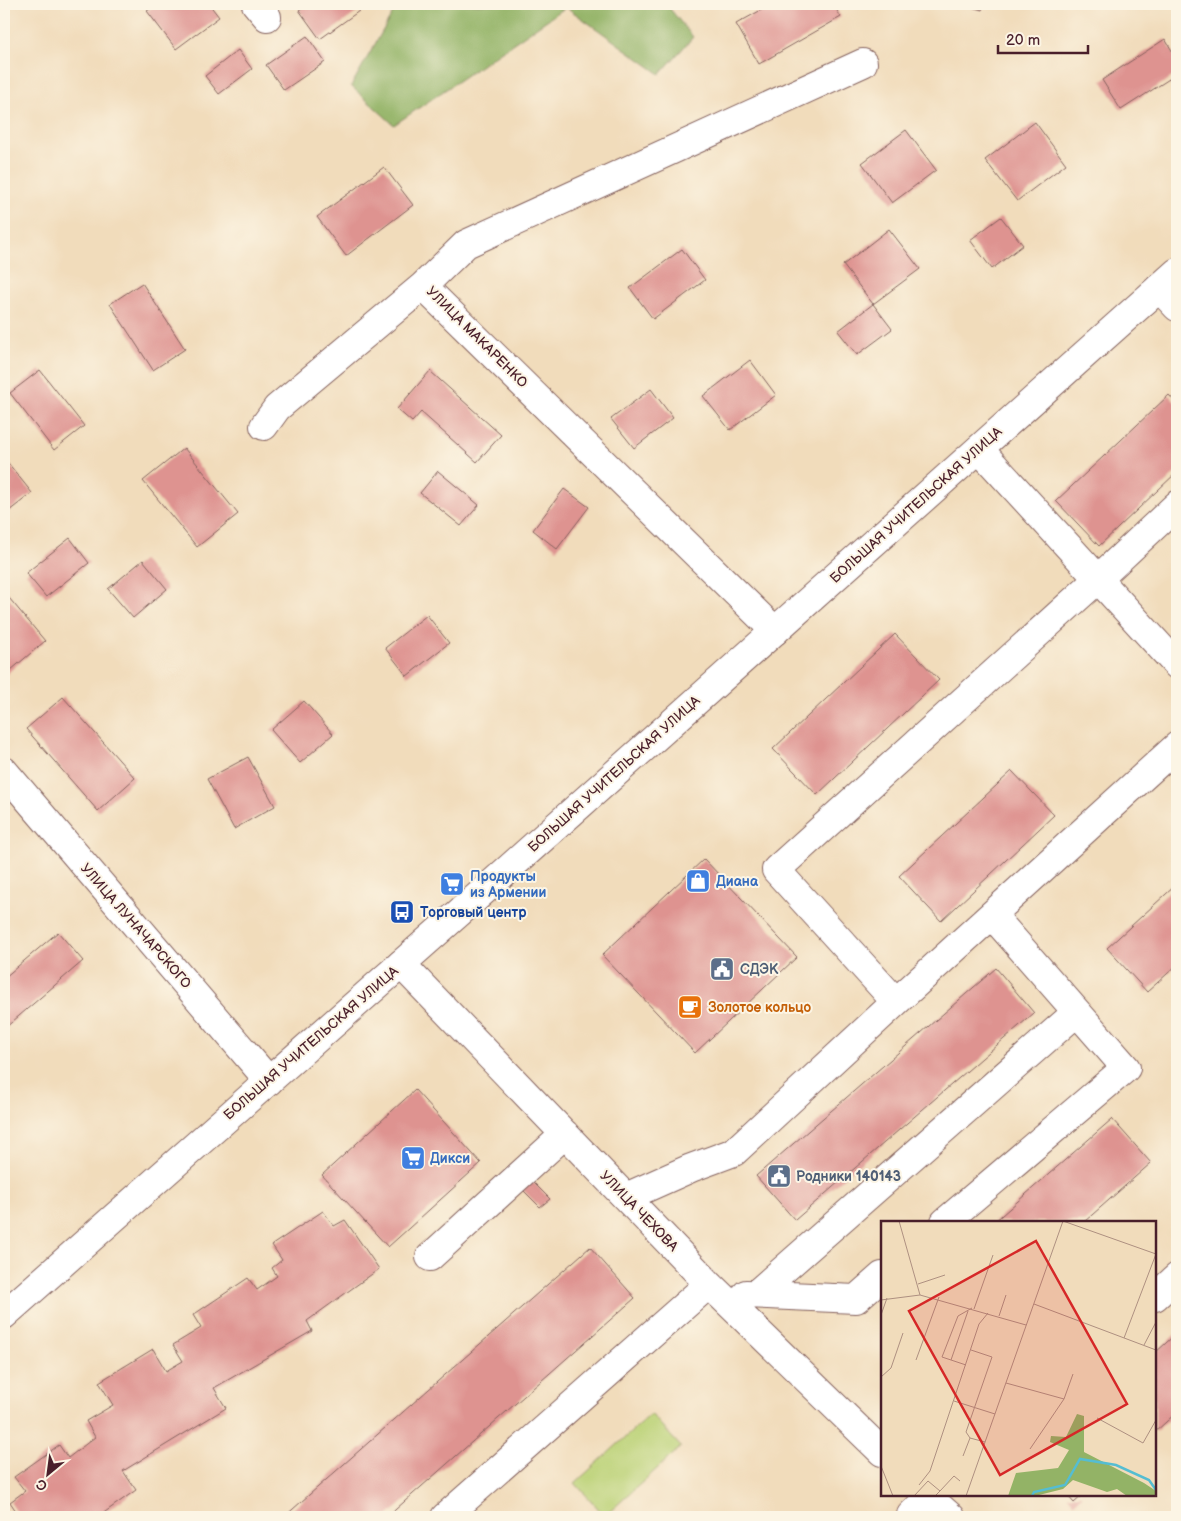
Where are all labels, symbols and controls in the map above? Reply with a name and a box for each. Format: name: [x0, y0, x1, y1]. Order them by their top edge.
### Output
scale bar: [998, 22, 1088, 54]
text: 20 m: [1006, 31, 1040, 50]
street label: УЛИЦА МАКАРЕНКО: [423, 283, 531, 391]
street label: БОЛЬШАЯ УЧИТЕЛЬСКАЯ УЛИЦА: [826, 423, 1006, 587]
street label: БОЛЬШАЯ УЧИТЕЛЬСКАЯ УЛИЦА: [524, 692, 704, 856]
street label: УЛИЦА ЛУНАЧАРСКОГО: [77, 860, 195, 992]
place label: Продукты из Армении: [470, 868, 546, 901]
shop icon: Диана: [685, 868, 711, 894]
supermarket icon: Продукты из Армении: [439, 871, 465, 897]
place label: Диана: [716, 873, 759, 890]
bus stop icon: Торговый центр: [389, 899, 415, 925]
place label: Торговый центр: [420, 904, 527, 921]
public building icon: СДЭК: [709, 956, 735, 982]
place label: СДЭК: [740, 961, 779, 978]
street label: БОЛЬШАЯ УЧИТЕЛЬСКАЯ УЛИЦА: [220, 962, 402, 1123]
cafe icon: Золотое кольцо: [677, 994, 703, 1020]
place label: Золотое кольцо: [708, 999, 812, 1016]
supermarket icon: Дикси: [400, 1145, 426, 1171]
place label: Дикси: [430, 1150, 470, 1167]
public building icon: Родники 140143: [766, 1163, 792, 1189]
street label: УЛИЦА ЧЕХОВА: [596, 1167, 682, 1255]
place label: Родники 140143: [796, 1168, 901, 1185]
inset map: [881, 1221, 1156, 1496]
north arrow: [22, 1448, 72, 1498]
text: С: [33, 1475, 50, 1495]

